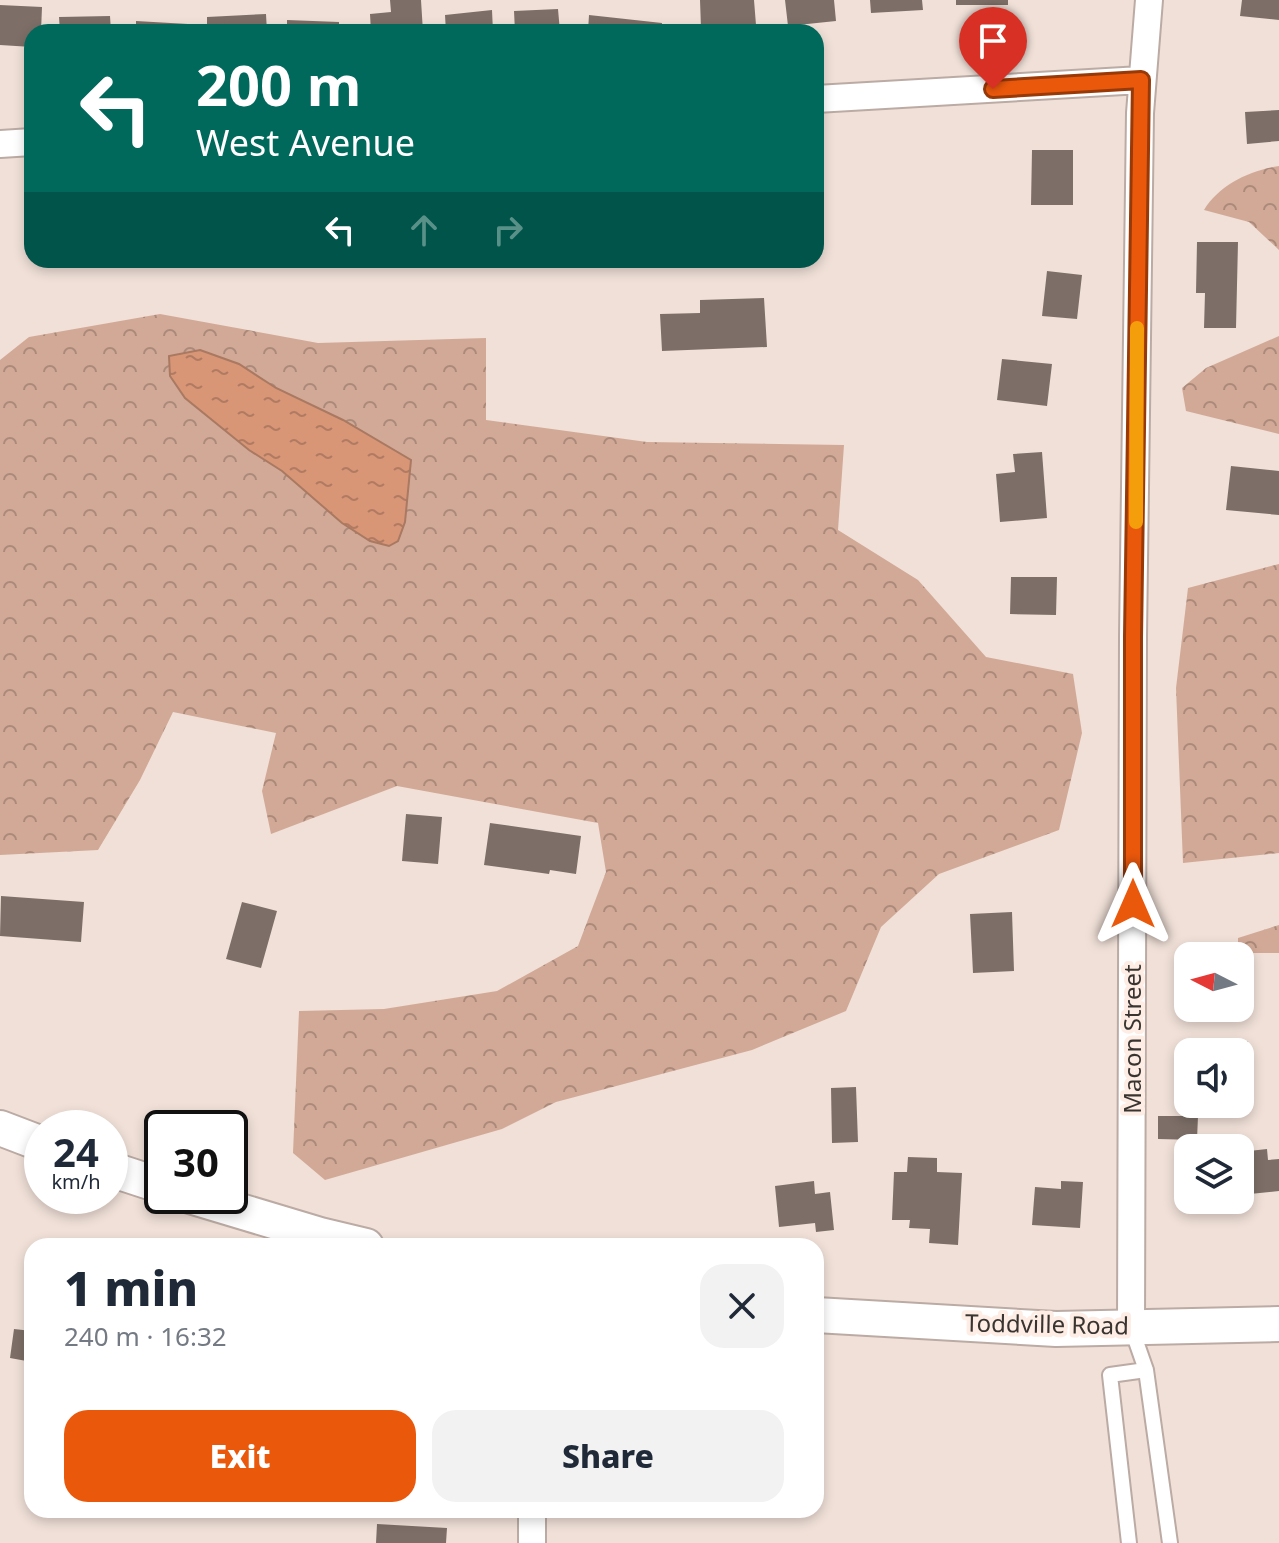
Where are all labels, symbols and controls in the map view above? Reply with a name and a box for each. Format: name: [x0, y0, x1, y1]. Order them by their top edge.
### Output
pin: [959, 7, 1027, 89]
icon: arrive: [971, 19, 1015, 63]
text: 200 m: [196, 46, 361, 122]
icon: left: [64, 56, 168, 160]
text: West Avenue: [196, 118, 415, 167]
icon: left: [318, 208, 362, 252]
icon: ahead: [402, 208, 446, 252]
icon: right: [486, 208, 530, 252]
position arrow: [1091, 862, 1175, 946]
north arrow: [1174, 942, 1254, 1022]
map controls: [1174, 942, 1254, 1214]
street label: Macon Street: [1115, 964, 1148, 1114]
button: sound: [1174, 1038, 1254, 1118]
speed limit sign: 30: [144, 1110, 248, 1214]
text: 24: [53, 1124, 99, 1179]
button: layers: [1174, 1134, 1254, 1214]
text: km/h: [51, 1168, 101, 1195]
text: 1 min: [64, 1255, 198, 1320]
button: close: [700, 1264, 784, 1348]
street label: Toddville Road: [965, 1306, 1129, 1341]
text: 240 m · 16:32: [64, 1318, 227, 1354]
button: Exit: [64, 1410, 416, 1502]
button: Share: [432, 1410, 784, 1502]

